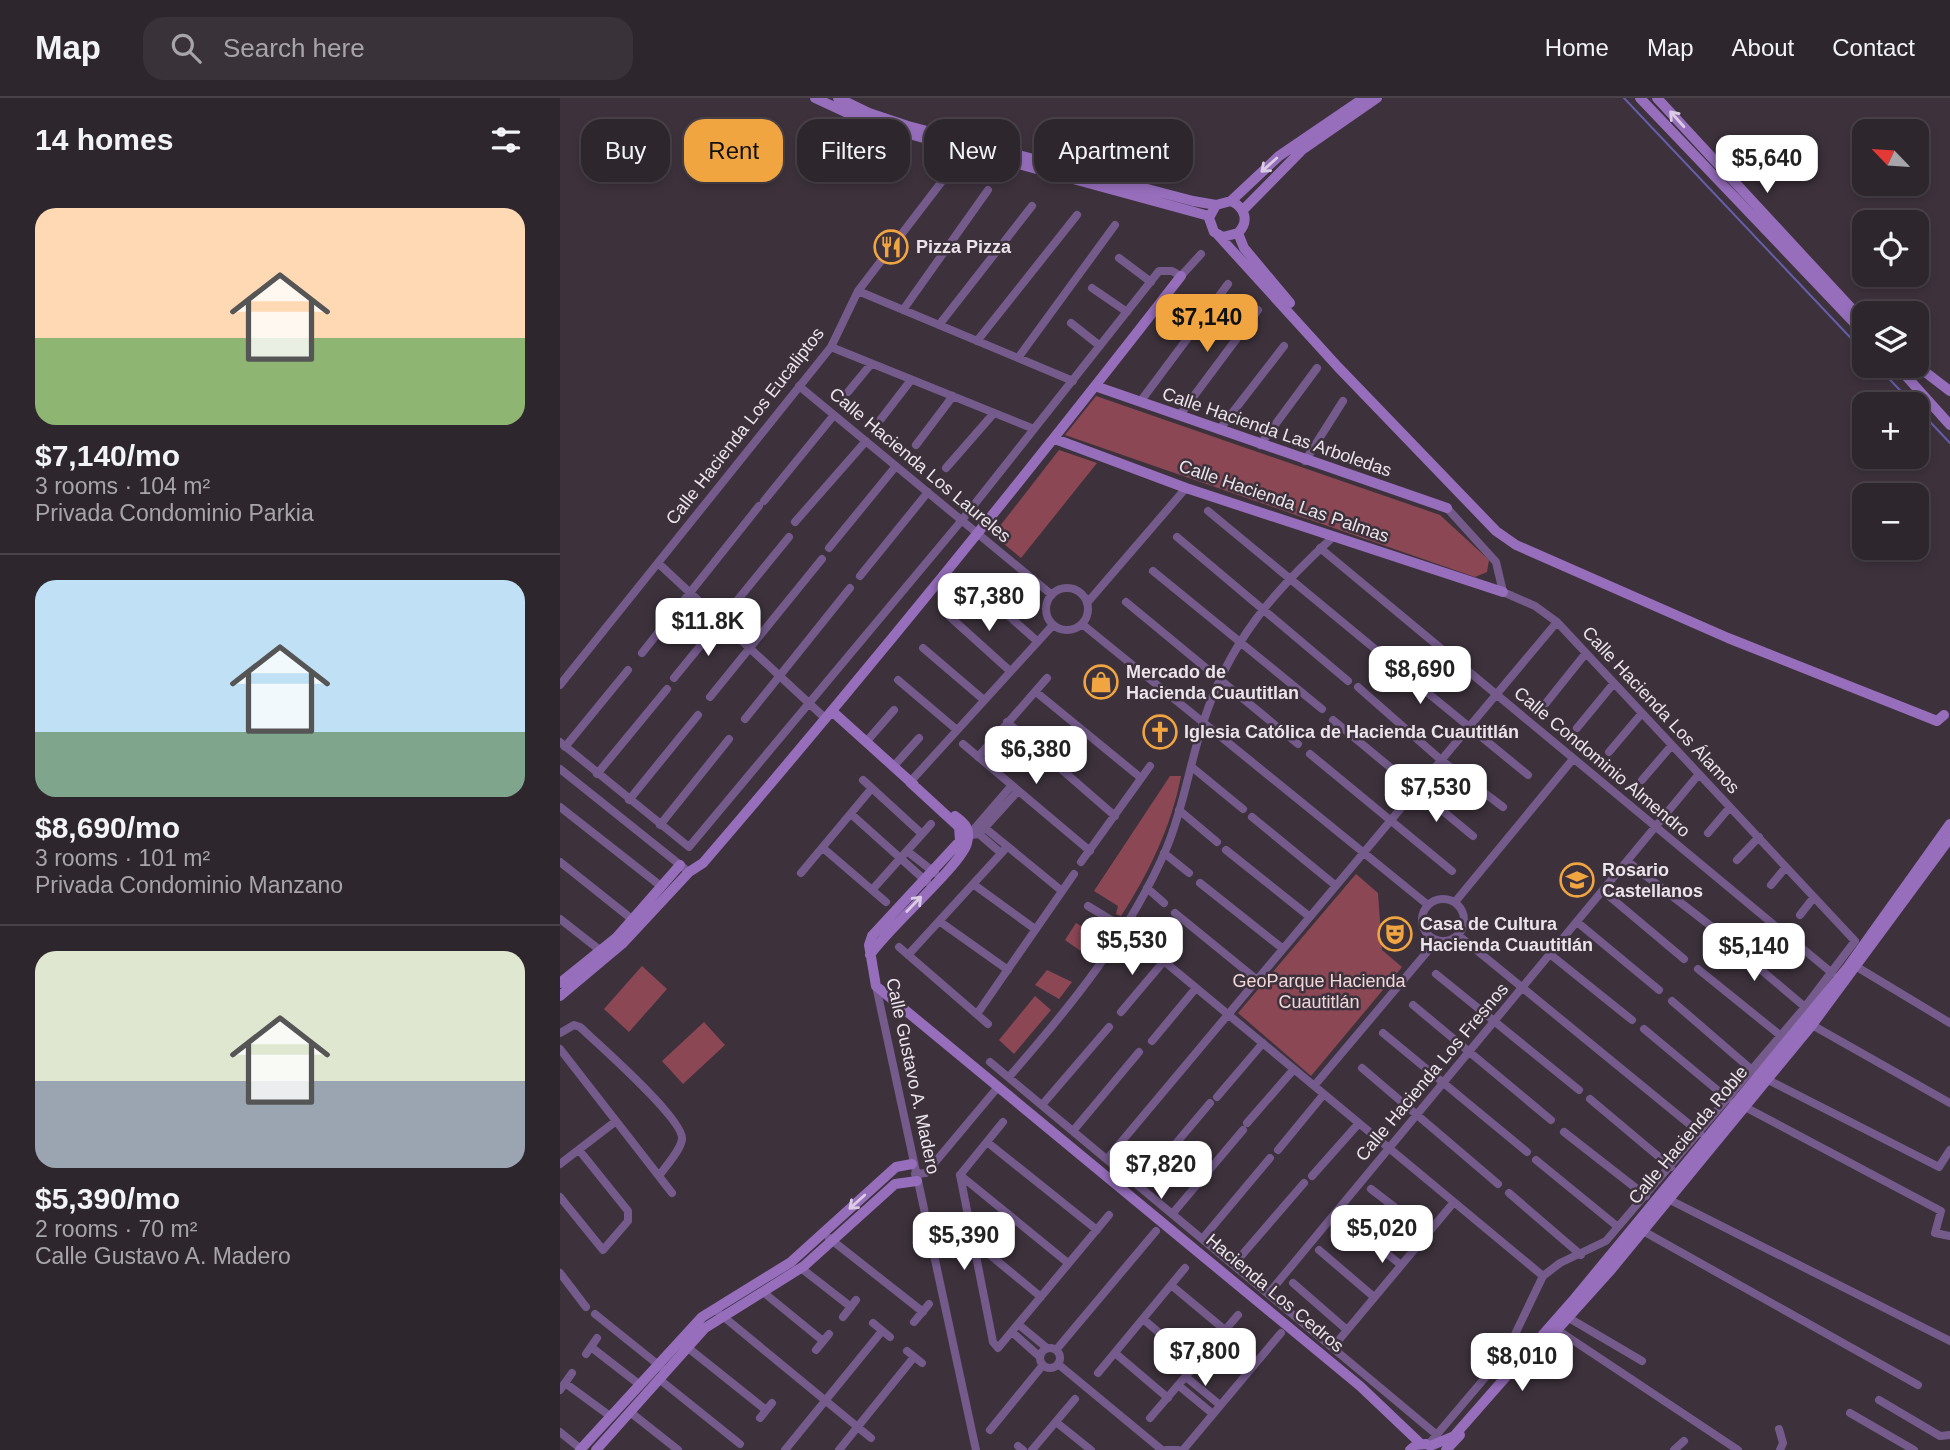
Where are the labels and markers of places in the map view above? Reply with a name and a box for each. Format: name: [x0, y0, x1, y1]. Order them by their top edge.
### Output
pin: $5,640: [1710, 136, 1824, 195]
restaurant icon: Pizza Pizza: [872, 228, 910, 266]
place label: Pizza Pizza: [916, 237, 1012, 257]
pin: $7,140: [1150, 294, 1264, 354]
pin: $7,380: [932, 574, 1046, 633]
pin: $11.8K: [651, 598, 765, 658]
pin: $8,690: [1363, 646, 1477, 706]
place label: Mercado de Hacienda Cuautitlan: [1126, 662, 1299, 703]
shop icon: Mercado de Hacienda Cuautitlan: [1082, 663, 1120, 701]
church icon: Iglesia Católica de Hacienda Cuautitlán: [1141, 713, 1179, 751]
place label: Iglesia Católica de Hacienda Cuautitlán: [1184, 722, 1519, 742]
pin: $6,380: [979, 726, 1093, 786]
pin: $7,530: [1379, 764, 1493, 824]
place label: Rosario Castellanos: [1602, 860, 1703, 901]
school or university icon: Rosario Castellanos: [1558, 861, 1596, 899]
place label: Casa de Cultura Hacienda Cuautitlán: [1420, 914, 1593, 955]
theatre icon: Casa de Cultura Hacienda Cuautitlán: [1376, 915, 1414, 953]
pin: $5,530: [1075, 918, 1189, 977]
pin: $5,140: [1697, 924, 1811, 983]
pin: $7,820: [1104, 1142, 1218, 1201]
pin: $5,020: [1325, 1206, 1439, 1265]
pin: $5,390: [907, 1212, 1021, 1272]
pin: $7,800: [1148, 1328, 1262, 1388]
pin: $8,010: [1465, 1334, 1579, 1393]

